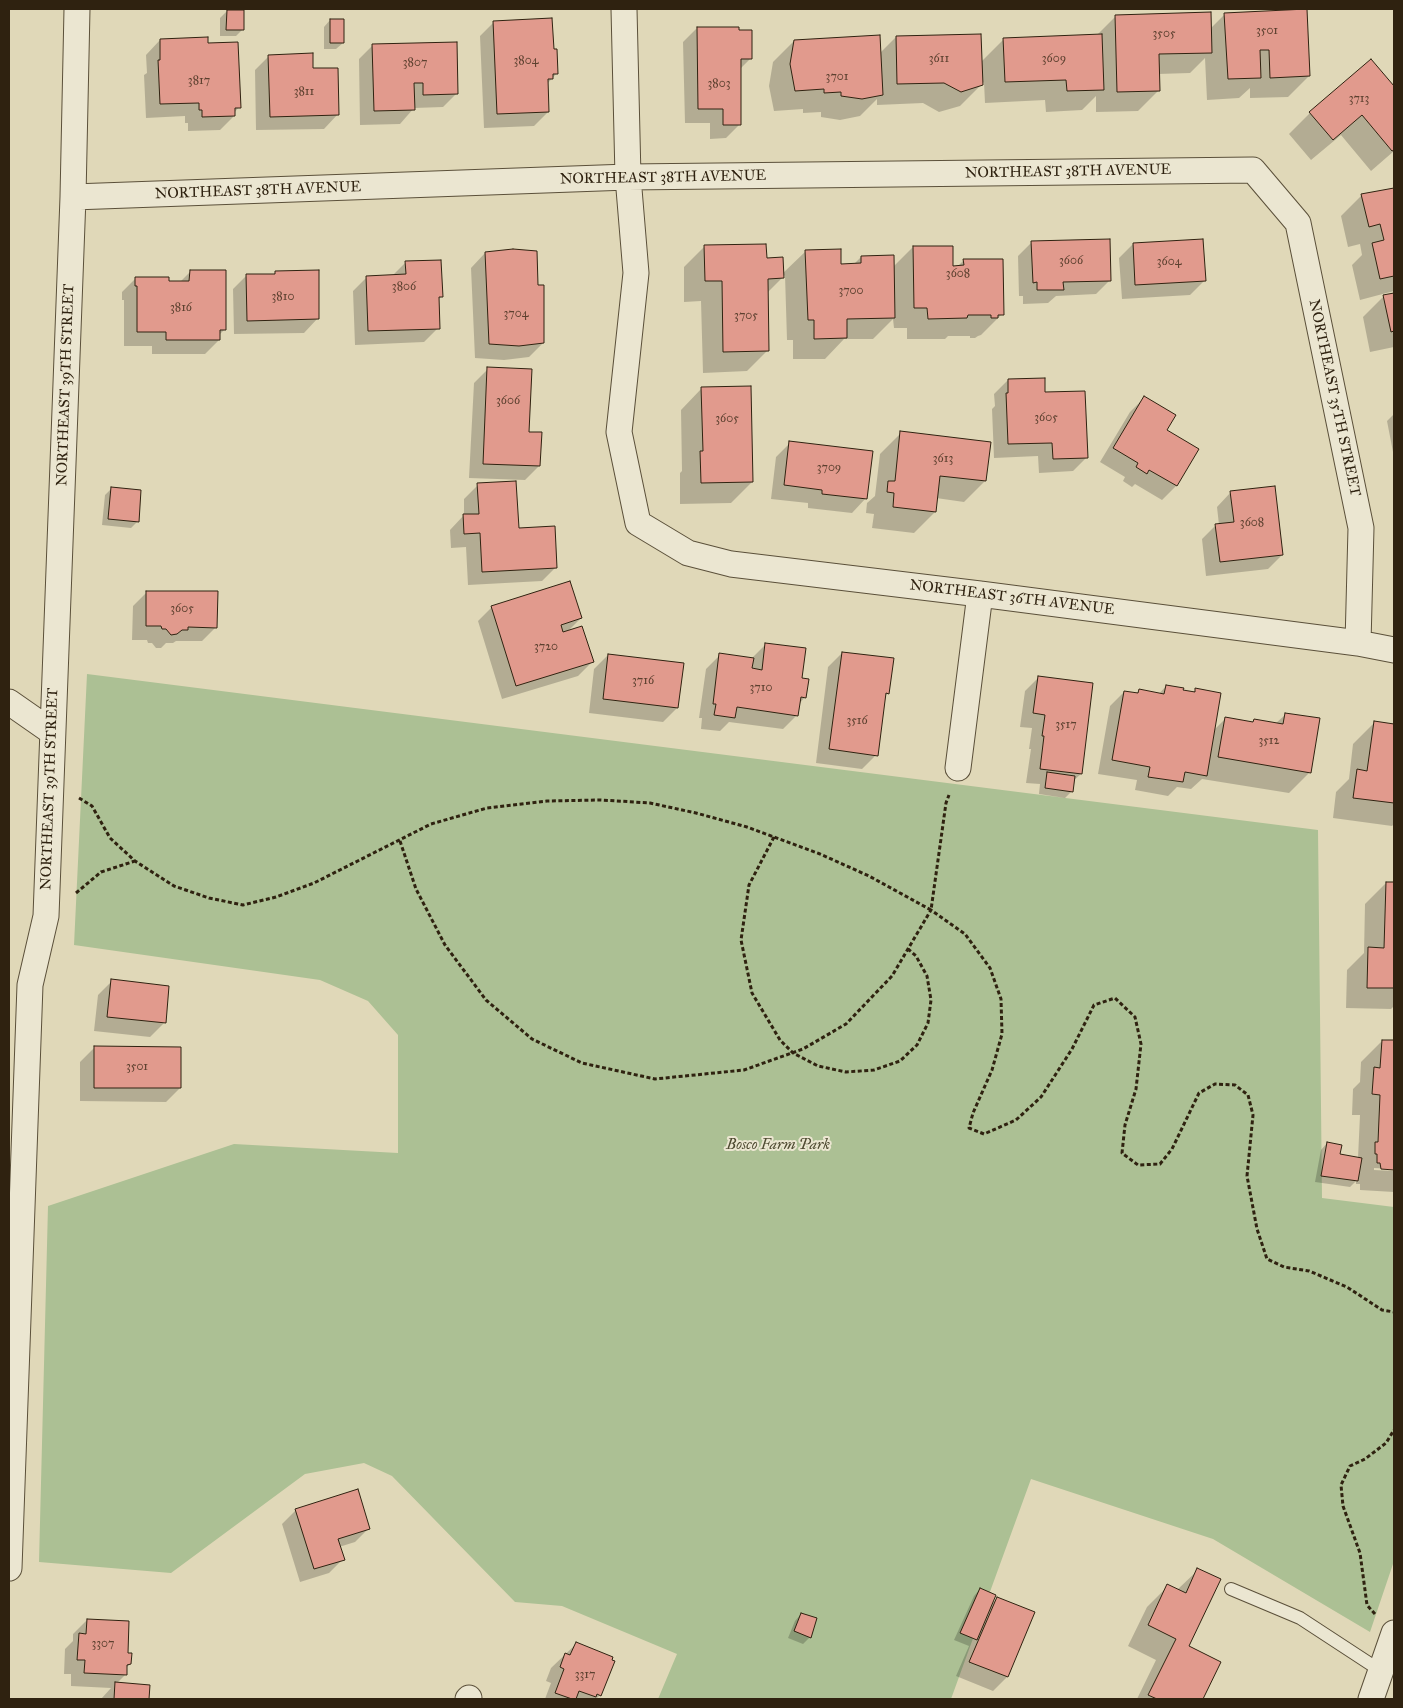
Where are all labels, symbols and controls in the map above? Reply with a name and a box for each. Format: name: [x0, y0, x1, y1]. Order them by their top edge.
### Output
house number: 3501: [1256, 24, 1278, 38]
house number: 3505: [1153, 27, 1175, 41]
house number: 3611: [929, 52, 949, 66]
house number: 3609: [1042, 52, 1066, 66]
house number: 3804: [514, 54, 538, 68]
house number: 3807: [403, 56, 427, 70]
house number: 3701: [826, 70, 848, 84]
house number: 3817: [188, 74, 210, 88]
house number: 3803: [708, 77, 730, 91]
house number: 3811: [294, 85, 314, 99]
house number: 3713: [1349, 92, 1369, 106]
street label: NORTHEAST 38TH AVENUE: [965, 161, 1171, 183]
street label: NORTHEAST 38TH AVENUE: [560, 167, 766, 189]
street label: NORTHEAST 38TH AVENUE: [155, 178, 361, 204]
house number: 3606: [1059, 254, 1083, 268]
house number: 3604: [1157, 255, 1181, 269]
house number: 3608: [946, 267, 970, 281]
house number: 3806: [392, 280, 416, 294]
street label: NORTHEAST 39TH STREET: [53, 284, 79, 486]
house number: 3700: [838, 284, 864, 298]
house number: 3810: [272, 290, 294, 304]
street label: NORTHEAST 35TH STREET: [1304, 298, 1364, 498]
house number: 3816: [170, 301, 192, 315]
house number: 3704: [504, 307, 528, 321]
house number: 3705: [734, 309, 758, 323]
house number: 3606: [496, 394, 520, 408]
house number: 3605: [1034, 411, 1058, 425]
house number: 3605: [715, 412, 739, 426]
house number: 3613: [933, 452, 953, 466]
house number: 3709: [817, 461, 841, 475]
house number: 3608: [1240, 516, 1264, 530]
street label: NORTHEAST 36TH AVENUE: [909, 577, 1115, 619]
house number: 3605: [170, 602, 194, 616]
house number: 3720: [534, 640, 558, 654]
house number: 3716: [632, 674, 654, 688]
house number: 3710: [750, 681, 772, 695]
street label: NORTHEAST 39TH STREET: [37, 688, 63, 890]
house number: 3516: [846, 714, 868, 728]
house number: 3517: [1055, 718, 1077, 732]
house number: 3512: [1258, 734, 1280, 748]
house number: 3501: [126, 1060, 148, 1074]
park label: Bosco Farm Park: [726, 1136, 830, 1154]
house number: 3307: [92, 1637, 114, 1651]
house number: 3317: [575, 1668, 595, 1682]

